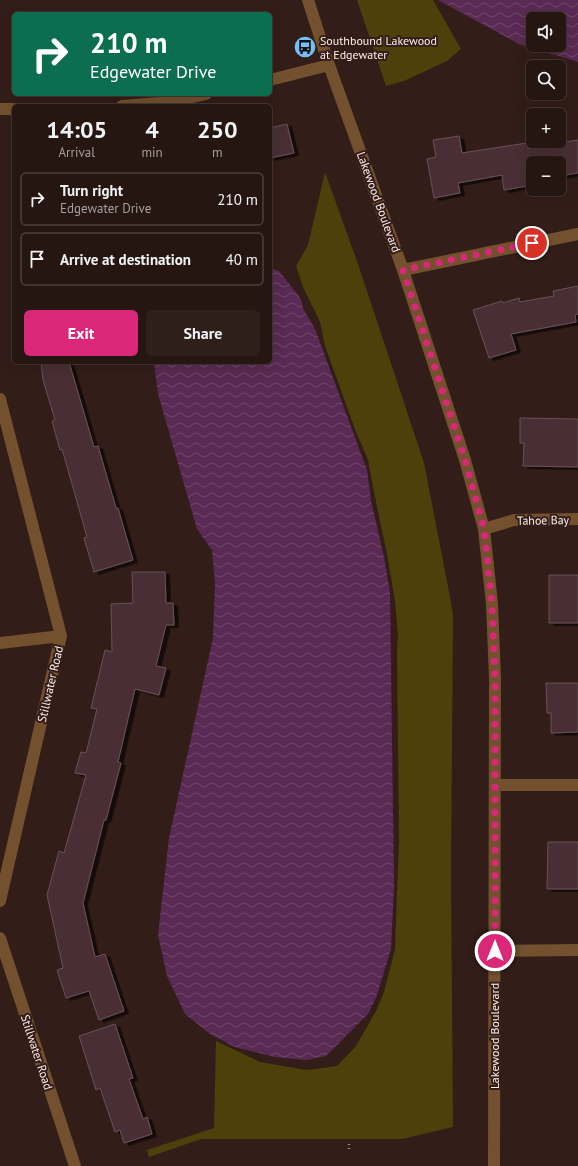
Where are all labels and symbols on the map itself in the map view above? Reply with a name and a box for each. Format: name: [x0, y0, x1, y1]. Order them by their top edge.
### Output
place label: Southbound Lakewood at Edgewater: [320, 33, 437, 62]
bus stop icon: Southbound Lakewood at Edgewater: [292, 34, 318, 60]
street label: Lakewood Boulevard: [354, 150, 404, 254]
pin: [515, 226, 549, 260]
street label: Tahoe Bay: [517, 512, 570, 528]
street label: Stillwater Road: [34, 644, 66, 724]
position arrow: [474, 930, 516, 972]
street label: Lakewood Boulevard: [487, 983, 502, 1089]
street label: Stillwater Road: [18, 1013, 56, 1091]

